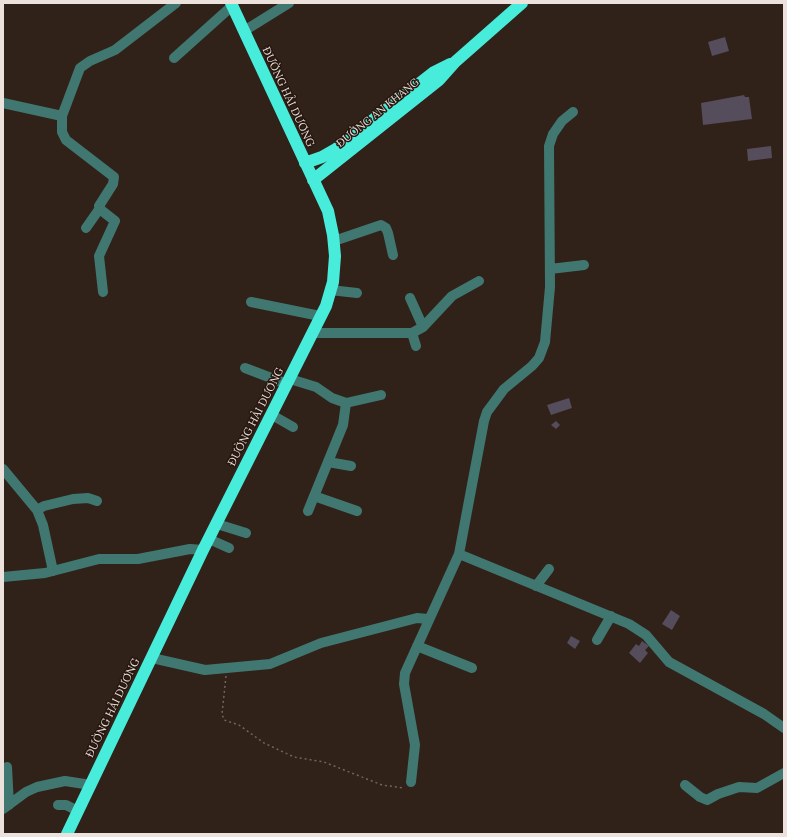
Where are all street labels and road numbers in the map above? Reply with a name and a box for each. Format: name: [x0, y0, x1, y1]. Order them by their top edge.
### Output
street label: ĐƯỜNG HẢI DƯƠNG: [259, 45, 317, 149]
street label: ĐƯỜNG AN KHANG: [334, 76, 422, 150]
street label: ĐƯỜNG HẢI DƯƠNG: [225, 366, 287, 468]
street label: ĐƯỜNG HẢI DƯƠNG: [83, 656, 143, 760]

